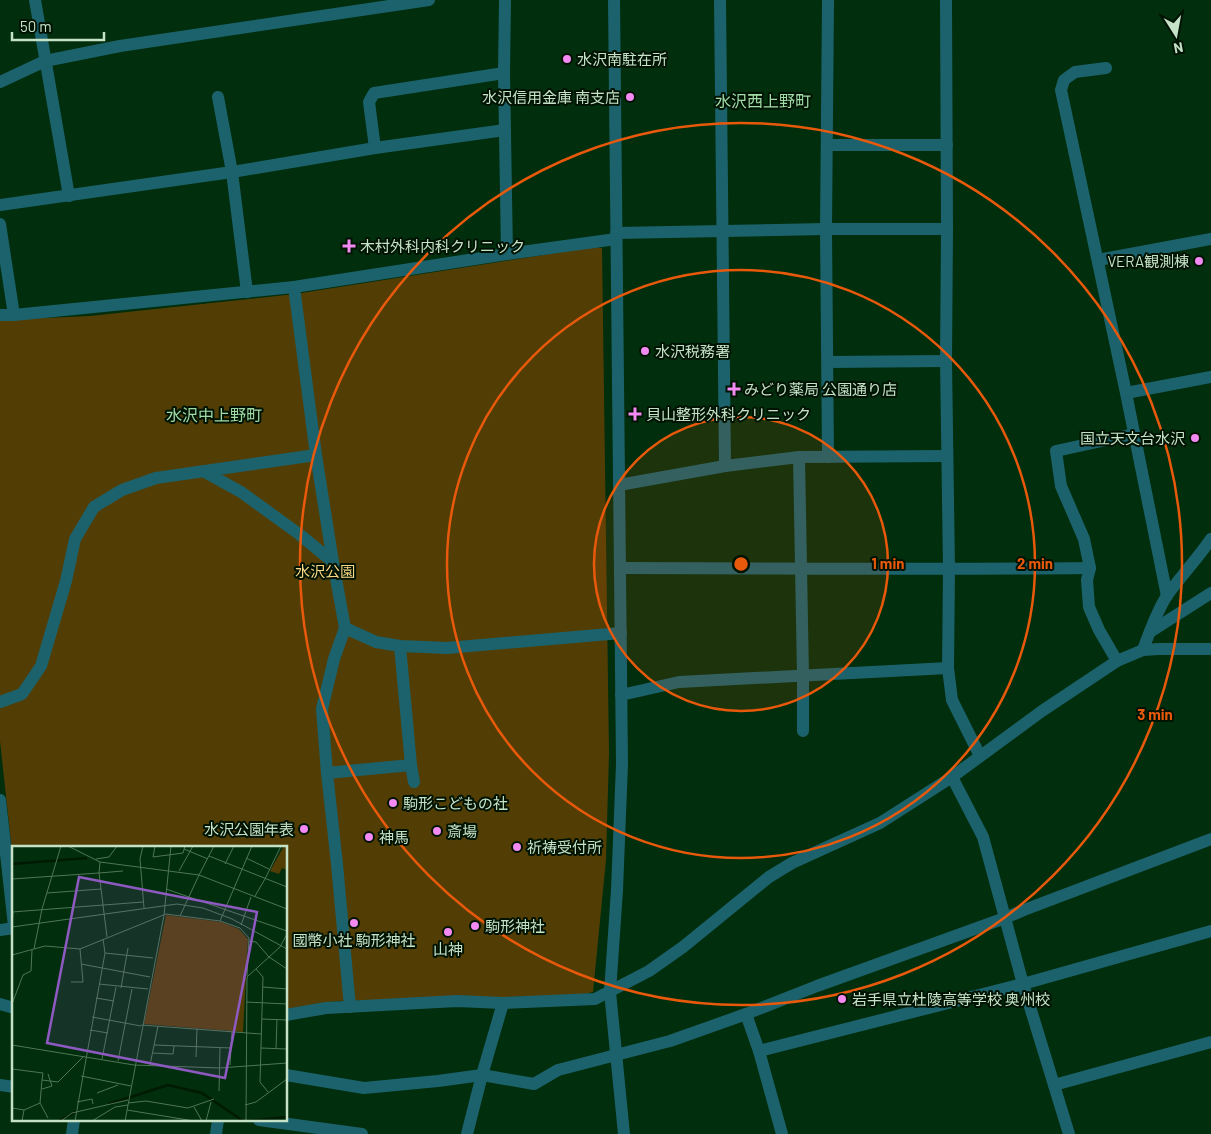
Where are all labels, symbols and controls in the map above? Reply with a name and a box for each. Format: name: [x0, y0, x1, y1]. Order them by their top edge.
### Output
scale bar: [12, 10, 105, 42]
north arrow: [1151, 10, 1201, 60]
text: 50 m: [20, 17, 52, 35]
text: N: [1172, 39, 1185, 57]
place label: 水沢南駐在所: [577, 50, 667, 68]
marker: 水沢南駐在所: [561, 53, 573, 65]
place label: 水沢信用金庫 南支店: [482, 88, 620, 106]
marker: 水沢信用金庫 南支店: [624, 91, 636, 103]
district label: 水沢西上野町: [715, 91, 811, 110]
place label: 木村外科内科クリニック: [360, 237, 525, 255]
marker: 木村外科内科クリニック: [342, 239, 356, 253]
place label: VERA観測棟: [1107, 252, 1189, 270]
marker: VERA観測棟: [1193, 255, 1205, 267]
place label: 水沢税務署: [655, 342, 730, 360]
marker: 水沢税務署: [639, 345, 651, 357]
place label: みどり薬局 公園通り店: [744, 380, 897, 398]
marker: みどり薬局 公園通り店: [728, 383, 740, 395]
district label: 水沢中上野町: [166, 405, 262, 424]
place label: 貝山整形外科クリニック: [646, 405, 811, 423]
marker: 貝山整形外科クリニック: [628, 407, 642, 421]
place label: 国立天文台水沢: [1080, 429, 1185, 447]
marker: 国立天文台水沢: [1189, 432, 1201, 444]
text: 1 min: [872, 554, 904, 572]
text: 2 min: [1017, 554, 1053, 572]
centre of rings: [732, 555, 750, 573]
park label: 水沢公園: [295, 562, 355, 580]
text: 3 min: [1137, 705, 1173, 723]
place label: 駒形こどもの社: [403, 794, 508, 812]
marker: 駒形こどもの社: [387, 797, 399, 809]
place label: 水沢公園年表: [204, 820, 294, 838]
place label: 斎場: [447, 822, 477, 840]
marker: 水沢公園年表: [298, 823, 310, 835]
marker: 斎場: [431, 825, 443, 837]
place label: 神馬: [379, 828, 409, 846]
marker: 神馬: [363, 831, 375, 843]
place label: 祈祷受付所: [527, 838, 602, 856]
marker: 祈祷受付所: [511, 841, 523, 853]
inset map: [12, 846, 288, 1122]
marker: 國幣小社 駒形神社: [348, 917, 360, 929]
place label: 駒形神社: [485, 917, 545, 935]
marker: 駒形神社: [469, 920, 481, 932]
marker: 山神: [442, 926, 454, 938]
place label: 國幣小社 駒形神社: [292, 931, 416, 949]
place label: 山神: [433, 940, 463, 958]
place label: 岩手県立杜陵高等学校 奥州校: [852, 990, 1050, 1008]
marker: 岩手県立杜陵高等学校 奥州校: [836, 993, 848, 1005]

